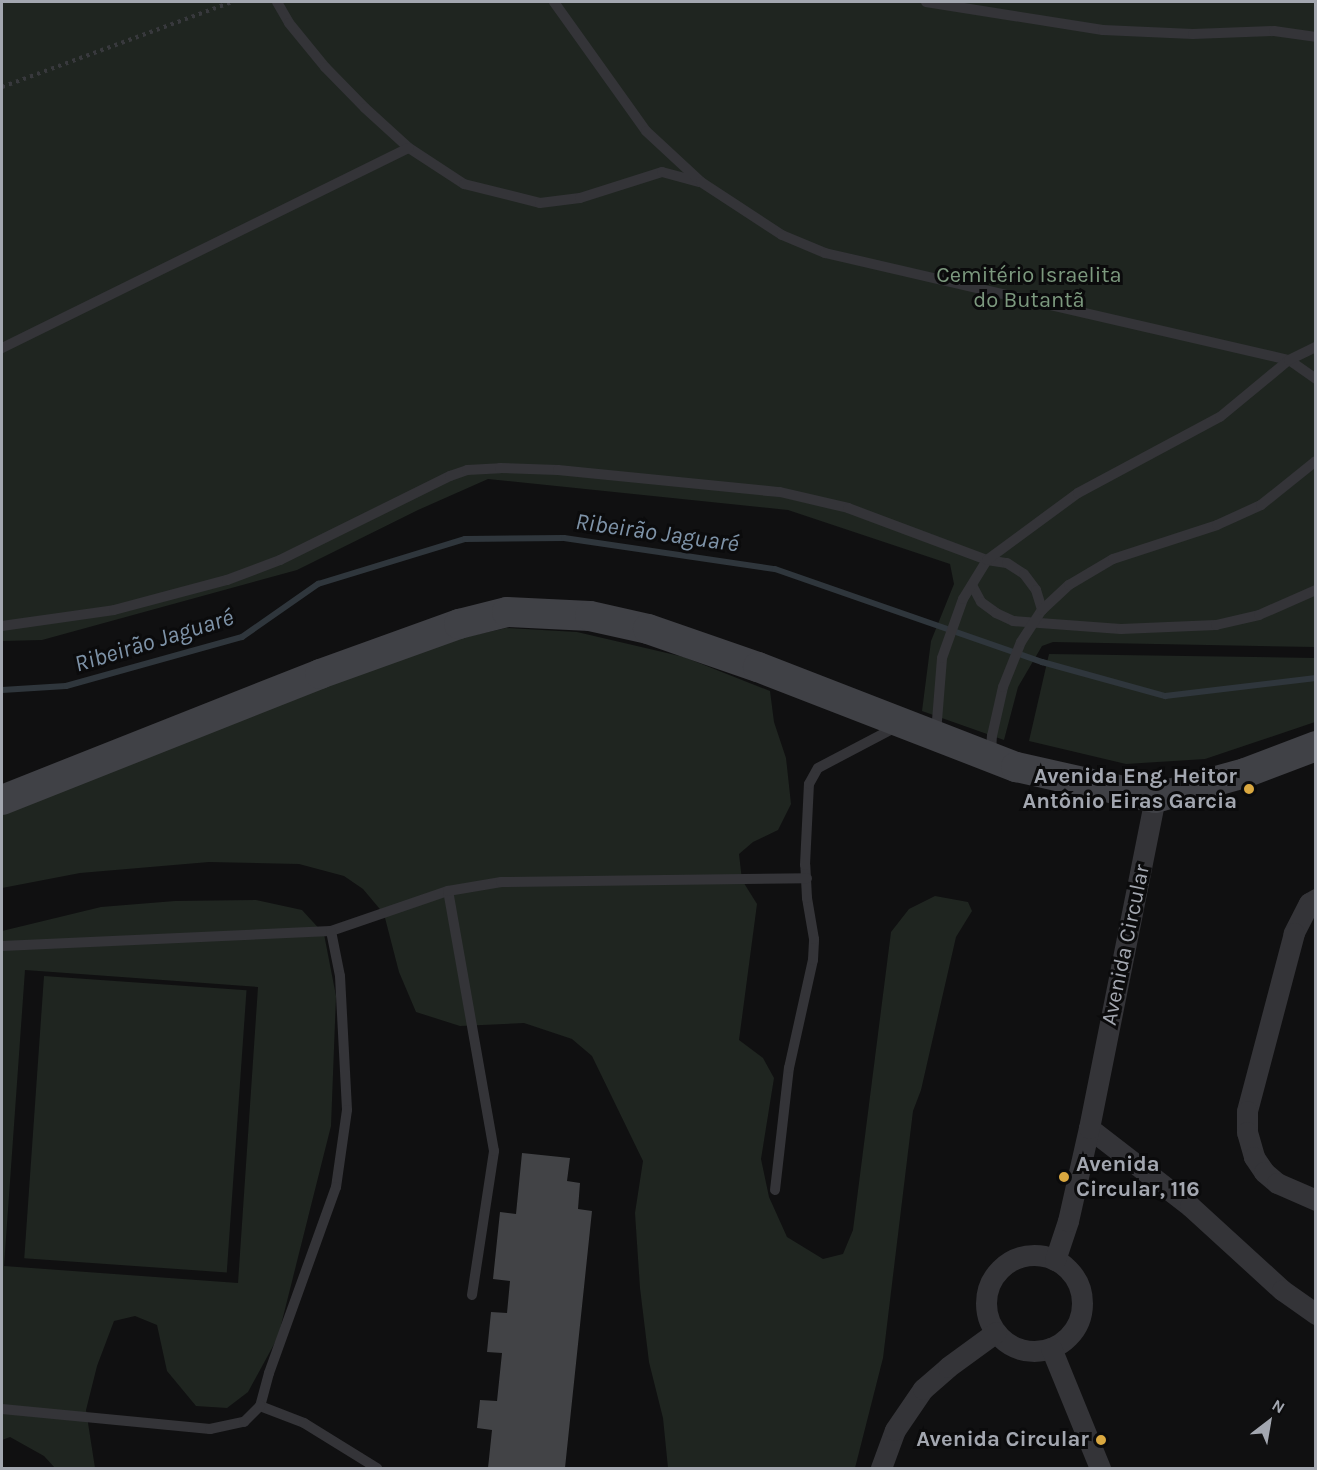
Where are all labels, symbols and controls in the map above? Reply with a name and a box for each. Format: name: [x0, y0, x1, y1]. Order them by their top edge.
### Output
park label: Cemitério Israelita do Butantã: [936, 262, 1122, 314]
water label: Ribeirão Jaguaré: [573, 507, 741, 559]
water label: Ribeirão Jaguaré: [71, 603, 237, 679]
place label: Avenida Eng. Heitor Antônio Eiras Garcia: [1023, 763, 1237, 814]
marker: Avenida Eng. Heitor Antônio Eiras Garcia: [1242, 782, 1256, 796]
street label: Avenida Circular: [1096, 862, 1156, 1028]
place label: Avenida Circular, 116: [1076, 1151, 1200, 1202]
marker: Avenida Circular, 116: [1057, 1170, 1071, 1184]
north arrow: [1239, 1392, 1299, 1452]
text: N: [1269, 1395, 1288, 1417]
place label: Avenida Circular: [916, 1427, 1089, 1453]
marker: Avenida Circular: [1094, 1433, 1108, 1447]

